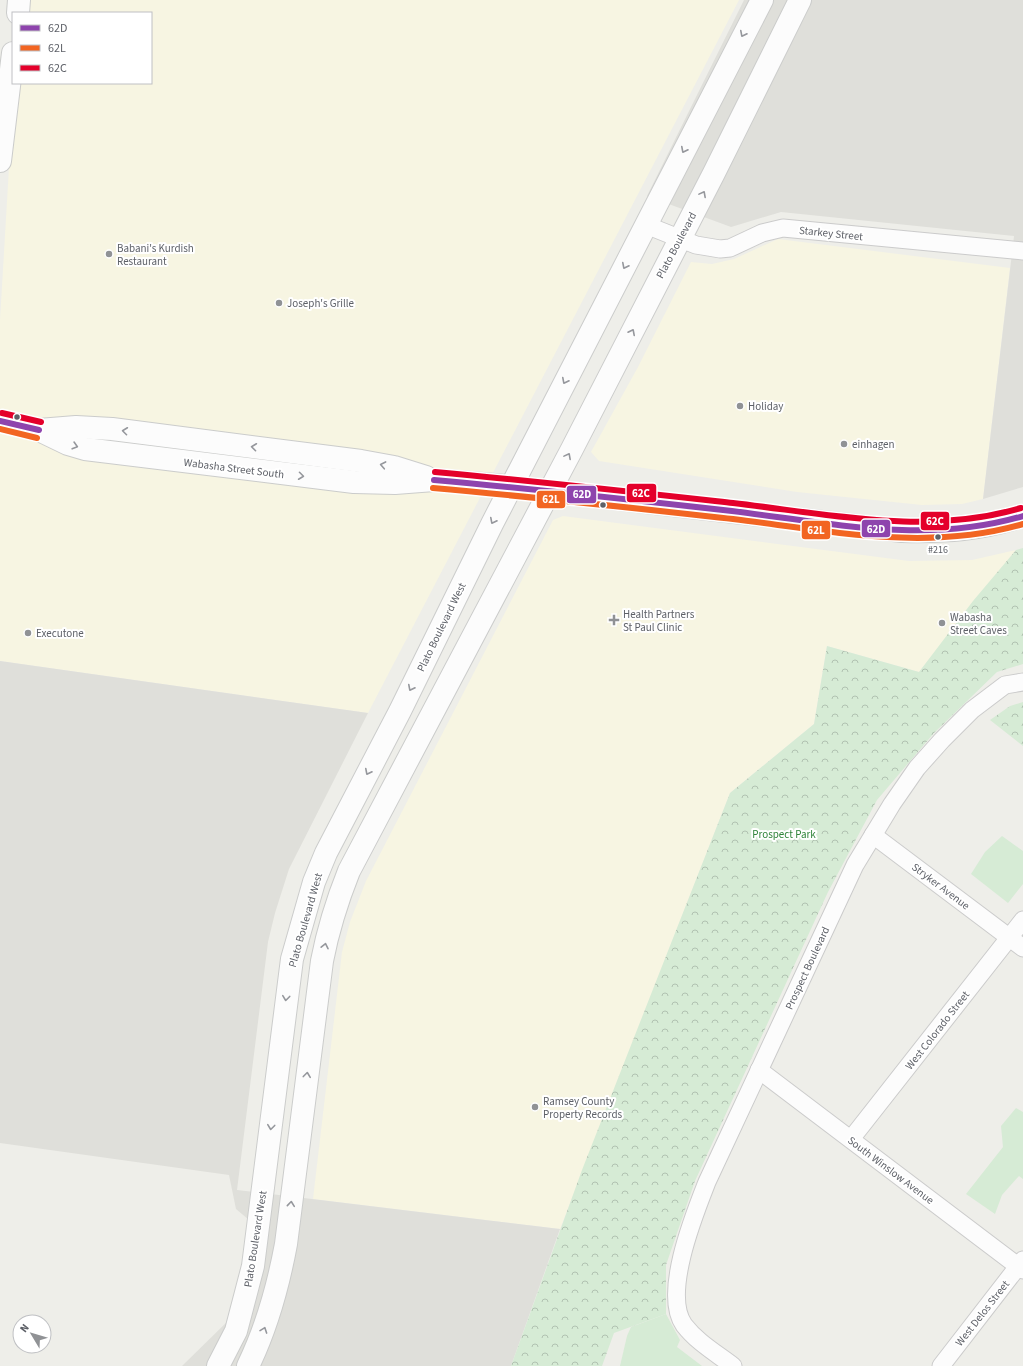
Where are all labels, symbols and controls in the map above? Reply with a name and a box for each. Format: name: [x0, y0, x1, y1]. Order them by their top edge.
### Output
legend: [12, 12, 152, 84]
text: 62D: [48, 20, 67, 37]
one-way arrow: [741, 30, 748, 38]
text: 62L: [48, 40, 66, 57]
text: 62C: [48, 60, 67, 77]
one-way arrow: [682, 146, 689, 154]
one-way arrow: [698, 191, 705, 198]
street label: Plato Boulevard: [653, 209, 700, 281]
street label: Starkey Street: [798, 223, 864, 244]
place label: Babani's Kurdish Restaurant: [117, 241, 194, 269]
marker: Babani's Kurdish Restaurant: [104, 249, 114, 259]
one-way arrow: [622, 261, 629, 269]
place label: Joseph's Grille: [287, 296, 355, 311]
marker: Joseph's Grille: [274, 298, 284, 308]
one-way arrow: [627, 329, 634, 337]
one-way arrow: [562, 377, 570, 384]
place label: Holiday: [748, 399, 783, 414]
marker: Holiday: [735, 401, 745, 411]
unlabelled marker: [12, 412, 22, 422]
one-way arrow: [122, 427, 129, 436]
place label: einhagen: [852, 437, 895, 452]
marker: einhagen: [839, 439, 849, 449]
one-way arrow: [71, 441, 78, 450]
one-way arrow: [251, 443, 257, 452]
one-way arrow: [564, 453, 571, 460]
street label: Wabasha Street South: [183, 455, 285, 482]
one-way arrow: [380, 461, 386, 469]
one-way arrow: [297, 472, 304, 481]
line badge: 62C: [626, 483, 657, 503]
line badge: 62D: [566, 485, 597, 504]
text: 62C: [632, 486, 651, 501]
text: 62D: [573, 487, 591, 502]
line badge: 62L: [536, 490, 566, 509]
text: 62L: [542, 492, 560, 507]
unlabelled marker: [598, 500, 608, 510]
line badge: 62C: [920, 511, 950, 531]
text: 62C: [926, 514, 945, 529]
one-way arrow: [491, 517, 498, 524]
line badge: 62D: [861, 519, 891, 538]
line badge: 62L: [801, 520, 831, 540]
text: 62D: [867, 522, 885, 537]
text: 62L: [807, 523, 825, 538]
marker: #216: [933, 532, 943, 542]
place label: #216: [928, 543, 948, 557]
street label: Plato Boulevard West: [413, 580, 470, 674]
place label: Health Partners St Paul Clinic: [623, 607, 695, 635]
place label: Wabasha Street Caves: [950, 610, 1007, 638]
marker: Health Partners St Paul Clinic: [608, 614, 620, 626]
marker: Wabasha Street Caves: [937, 618, 947, 628]
place label: Executone: [36, 626, 84, 641]
marker: Executone: [23, 628, 33, 638]
one-way arrow: [408, 684, 416, 691]
one-way arrow: [365, 768, 373, 775]
park label: Prospect Park: [752, 827, 816, 842]
street label: Stryker Avenue: [909, 860, 973, 914]
street label: Plato Boulevard West: [285, 871, 326, 969]
street label: Prospect Boulevard: [782, 924, 833, 1012]
one-way arrow: [320, 943, 328, 949]
street label: West Colorado Street: [902, 988, 973, 1073]
one-way arrow: [282, 995, 291, 1001]
one-way arrow: [302, 1072, 311, 1078]
place label: Ramsey County Property Records: [543, 1094, 622, 1122]
marker: Ramsey County Property Records: [530, 1102, 540, 1112]
one-way arrow: [267, 1124, 276, 1130]
street label: South Winslow Avenue: [844, 1133, 937, 1208]
street label: Plato Boulevard West: [240, 1189, 271, 1288]
one-way arrow: [286, 1201, 295, 1207]
street label: West Delos Street: [952, 1277, 1013, 1349]
north arrow: [12, 1314, 52, 1354]
text: N: [16, 1321, 33, 1336]
one-way arrow: [259, 1327, 268, 1334]

